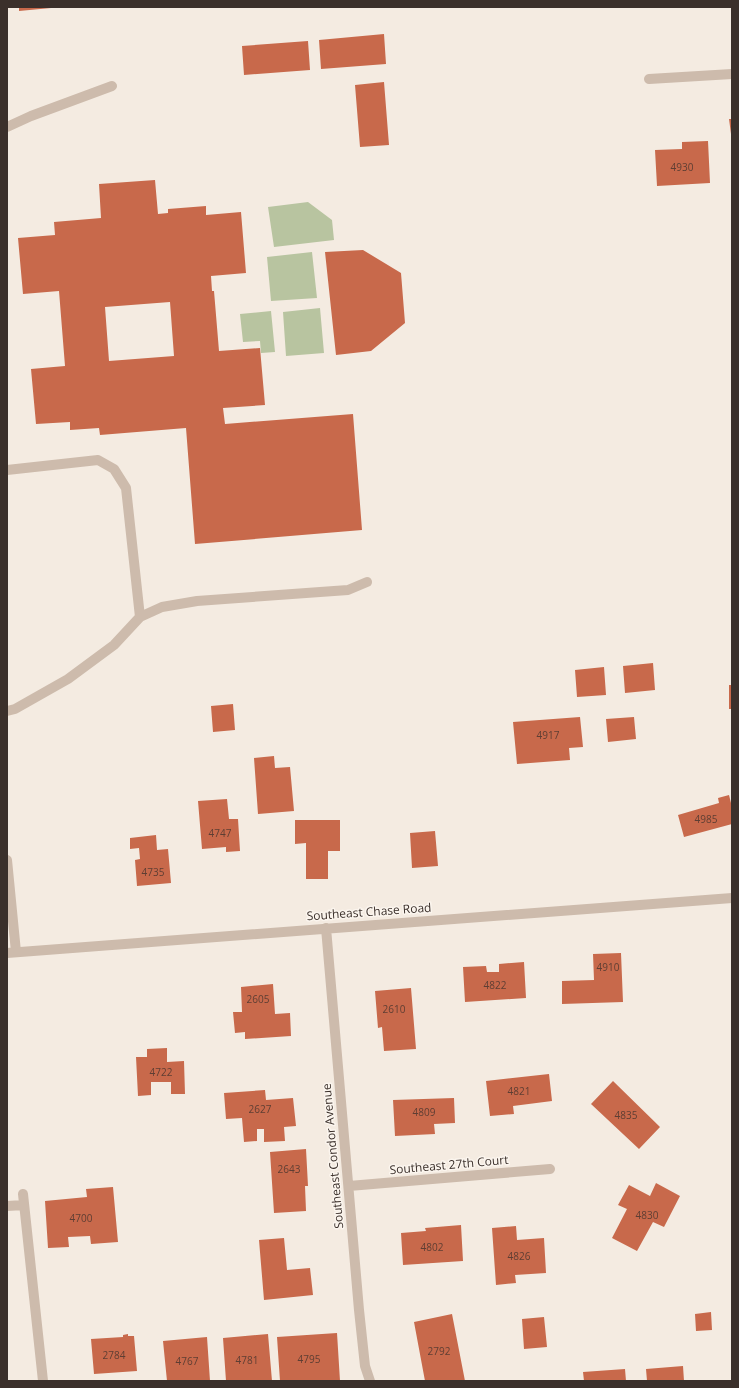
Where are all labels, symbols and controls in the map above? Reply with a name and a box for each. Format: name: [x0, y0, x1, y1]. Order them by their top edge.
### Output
house number: 4930: [671, 160, 694, 174]
house number: 4917: [537, 728, 560, 742]
house number: 4985: [695, 812, 718, 826]
house number: 4747: [209, 826, 232, 840]
house number: 4735: [142, 865, 165, 879]
street label: Southeast Chase Road: [306, 899, 432, 924]
house number: 4910: [597, 960, 620, 974]
house number: 4822: [484, 978, 507, 992]
house number: 2605: [247, 992, 270, 1006]
house number: 2610: [383, 1002, 406, 1016]
house number: 4722: [150, 1065, 173, 1079]
street label: Southeast Condor Avenue: [318, 1082, 347, 1229]
house number: 4821: [508, 1084, 530, 1098]
house number: 2627: [249, 1102, 272, 1116]
house number: 4809: [413, 1105, 436, 1119]
house number: 4835: [615, 1108, 638, 1122]
street label: Southeast 27th Court: [389, 1151, 509, 1178]
house number: 2643: [278, 1162, 301, 1176]
house number: 4830: [636, 1208, 659, 1222]
house number: 4700: [70, 1211, 93, 1225]
house number: 4802: [421, 1240, 444, 1254]
house number: 4826: [508, 1249, 531, 1263]
house number: 2792: [428, 1344, 451, 1358]
house number: 2784: [103, 1348, 126, 1362]
house number: 4795: [298, 1352, 321, 1366]
house number: 4781: [236, 1353, 258, 1367]
house number: 4767: [176, 1354, 199, 1368]

